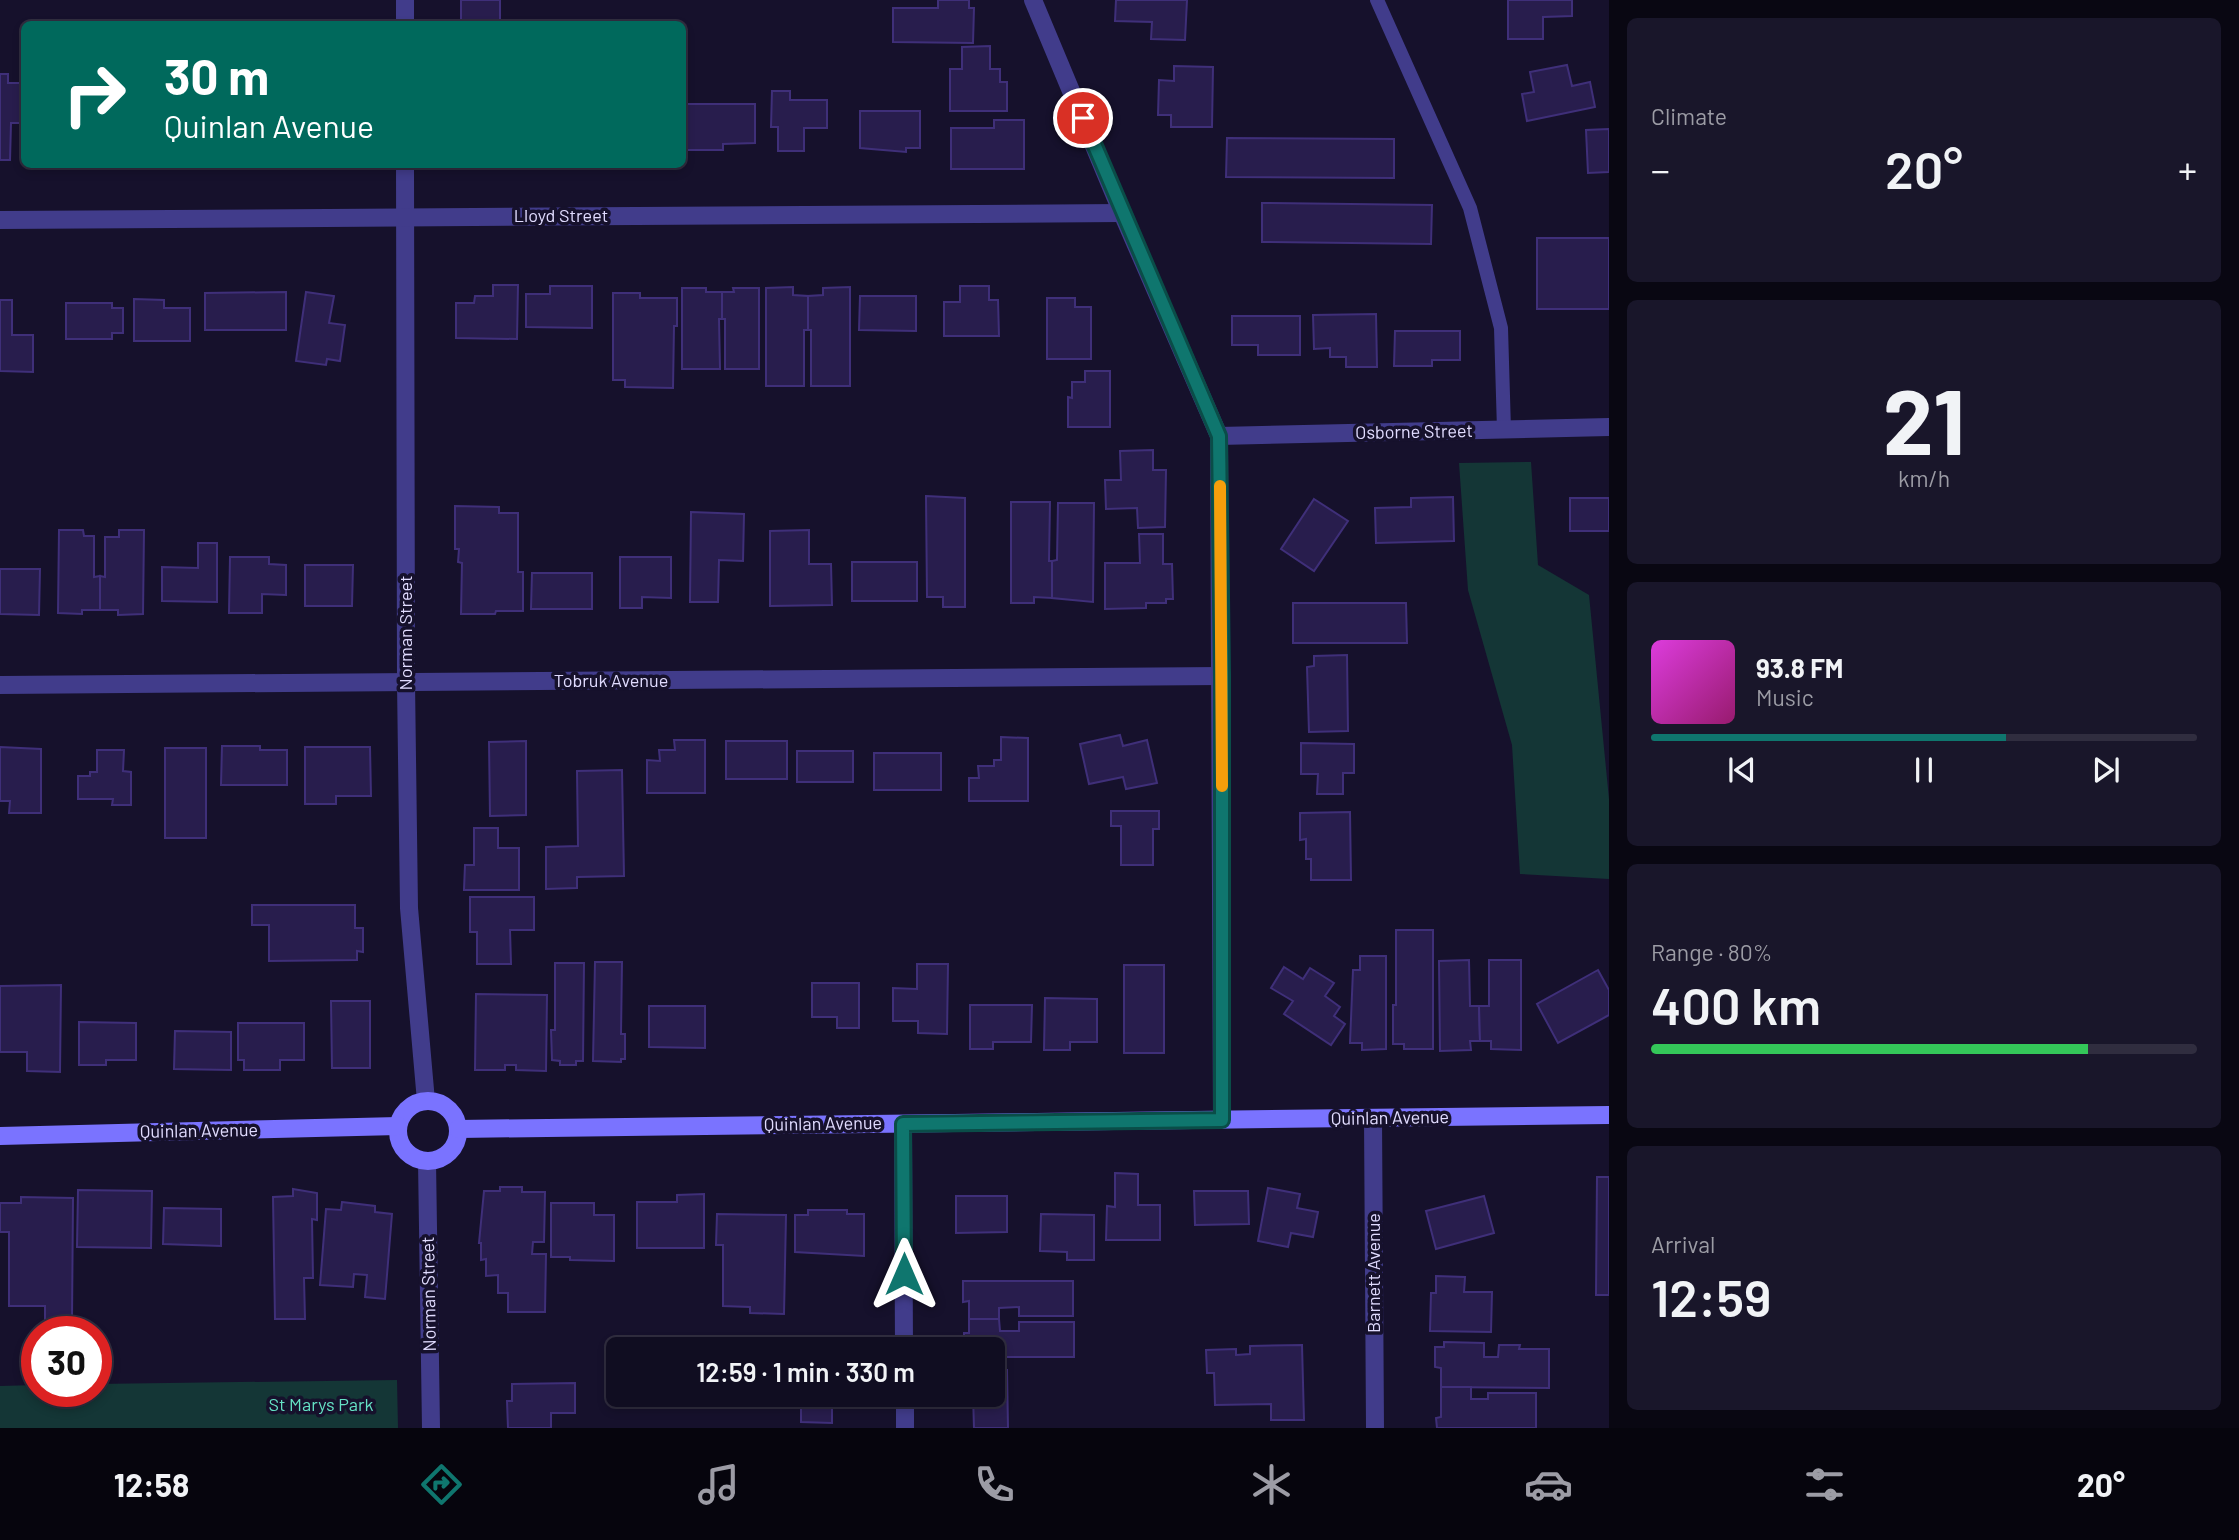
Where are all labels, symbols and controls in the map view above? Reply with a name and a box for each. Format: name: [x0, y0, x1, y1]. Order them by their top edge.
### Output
text: 30 m: [164, 46, 269, 105]
icon: right: [49, 49, 140, 140]
pin: [1053, 88, 1113, 148]
icon: arrive: [1064, 99, 1102, 137]
text: Climate: [1651, 102, 1727, 130]
text: Quinlan Avenue: [164, 106, 374, 144]
text: 20°: [1885, 137, 1963, 199]
text: −: [1651, 146, 1670, 192]
text: +: [2178, 146, 2197, 192]
street label: Lloyd Street: [514, 204, 608, 226]
text: 21: [1883, 364, 1965, 473]
street label: Osborne Street: [1355, 419, 1473, 443]
text: km/h: [1898, 464, 1950, 492]
street label: Norman Street: [394, 575, 416, 691]
text: 93.8 FM: [1756, 652, 1843, 683]
street label: Tobruk Avenue: [554, 669, 668, 691]
text: Music: [1756, 683, 1814, 711]
icon: previous: [1723, 751, 1761, 789]
icon: pause: [1905, 751, 1943, 789]
icon: next: [2087, 751, 2125, 789]
text: Range · 80%: [1651, 938, 1772, 966]
text: 400 km: [1651, 973, 1821, 1035]
street label: Quinlan Avenue: [1331, 1105, 1449, 1129]
street label: Quinlan Avenue: [764, 1111, 882, 1135]
street label: Quinlan Avenue: [140, 1118, 258, 1142]
street label: Barnett Avenue: [1362, 1213, 1384, 1333]
text: Arrival: [1651, 1230, 1715, 1258]
street label: Norman Street: [416, 1236, 440, 1352]
position arrow: [867, 1237, 941, 1311]
text: 12:59: [1651, 1265, 1771, 1327]
speed limit sign: 30: [21, 1316, 112, 1407]
text: 12:59 · 1 min · 330 m: [696, 1356, 915, 1387]
park label: St Marys Park: [268, 1393, 374, 1415]
icon: directions: [417, 1460, 466, 1509]
icon: music: [694, 1460, 743, 1509]
icon: phone: [970, 1460, 1019, 1509]
icon: climate: [1247, 1460, 1296, 1509]
icon: car: [1524, 1460, 1573, 1509]
icon: filters: [1800, 1460, 1849, 1509]
text: 12:58: [114, 1465, 189, 1503]
text: 20°: [2077, 1465, 2125, 1503]

